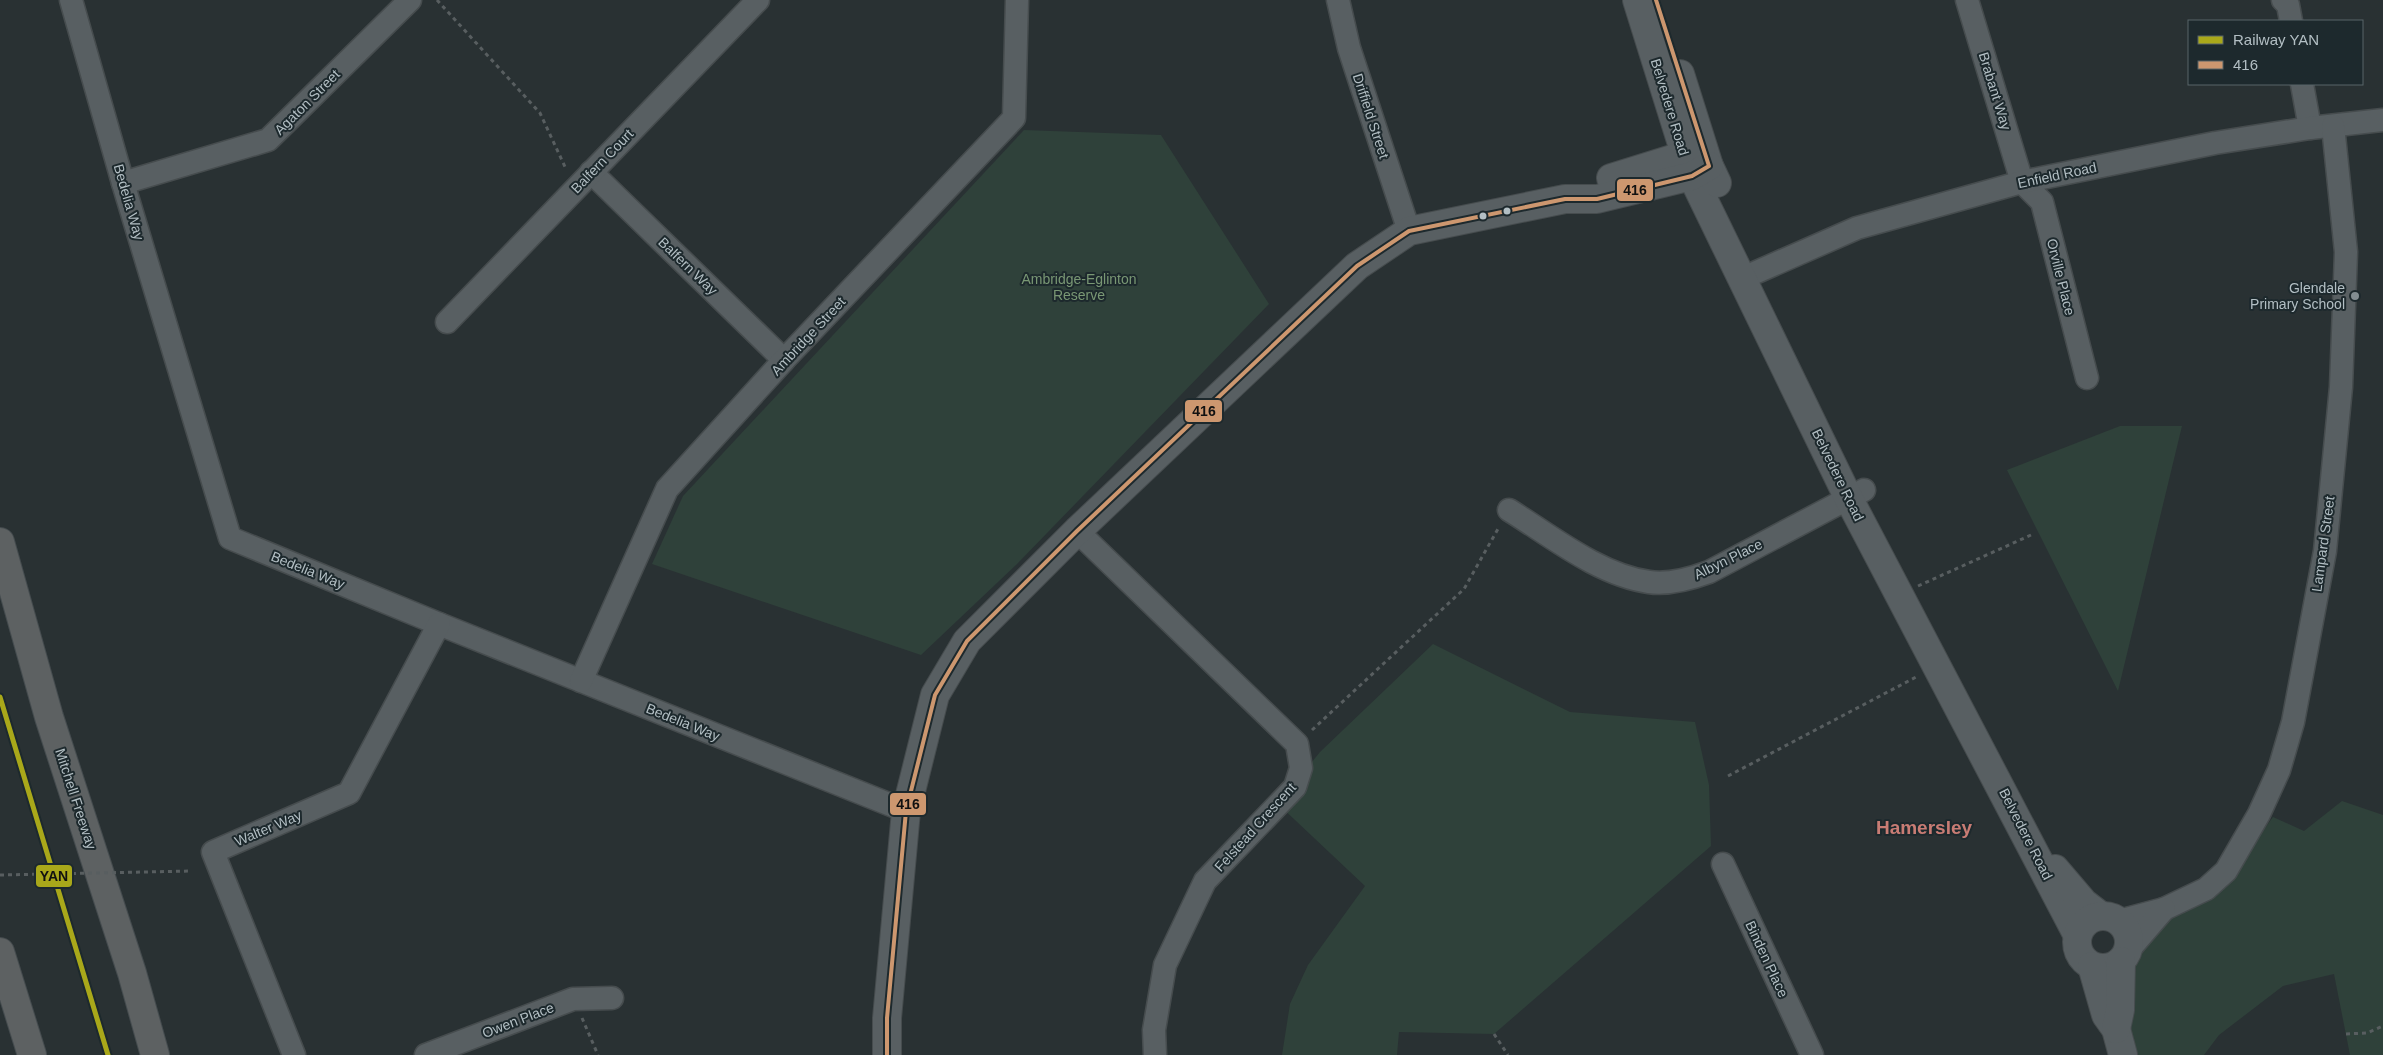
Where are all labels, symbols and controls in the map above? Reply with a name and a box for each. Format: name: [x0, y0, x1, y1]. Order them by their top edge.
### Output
legend: [2188, 20, 2363, 85]
text: Railway YAN: [2233, 31, 2319, 48]
street label: Brabant Way: [1976, 50, 2014, 132]
text: 416: [2233, 56, 2258, 73]
street label: Belvedere Road: [1648, 57, 1692, 157]
street label: Agaton Street: [271, 66, 343, 138]
street label: Driffield Street: [1350, 71, 1392, 161]
street label: Balfern Court: [568, 126, 636, 196]
street label: Enfield Road: [2016, 159, 2098, 191]
street label: Bedelia Way: [111, 162, 147, 242]
line badge: 416: [1616, 178, 1654, 202]
text: 416: [1623, 182, 1647, 198]
unlabelled marker: [1502, 206, 1512, 216]
unlabelled marker: [1478, 211, 1488, 221]
street label: Balfern Way: [655, 234, 721, 298]
street label: Orville Place: [2044, 237, 2078, 317]
park label: Ambridge-Eglinton Reserve: [1021, 271, 1137, 303]
place label: Glendale Primary School: [2250, 280, 2345, 312]
marker: Glendale Primary School: [2349, 290, 2361, 302]
street label: Ambridge Street: [768, 293, 848, 378]
line badge: 416: [1184, 399, 1223, 423]
text: 416: [1192, 403, 1216, 419]
street label: Belvedere Road: [1809, 426, 1867, 524]
street label: Lampard Street: [2308, 495, 2338, 593]
street label: Albyn Place: [1691, 536, 1765, 582]
street label: Bedelia Way: [269, 548, 347, 592]
street label: Bedelia Way: [644, 700, 722, 744]
street label: Mitchell Freeway: [52, 747, 100, 851]
street label: Felstead Crescent: [1211, 779, 1299, 875]
street label: Belvedere Road: [1996, 786, 2056, 882]
line badge: 416: [889, 792, 927, 816]
text: 416: [896, 796, 920, 812]
street label: Walter Way: [232, 807, 304, 849]
district label: Hamersley: [1876, 817, 1972, 838]
line badge: YAN: [35, 864, 73, 888]
text: YAN: [40, 868, 68, 884]
street label: Binden Place: [1742, 918, 1792, 1000]
street label: Owen Place: [480, 999, 556, 1041]

